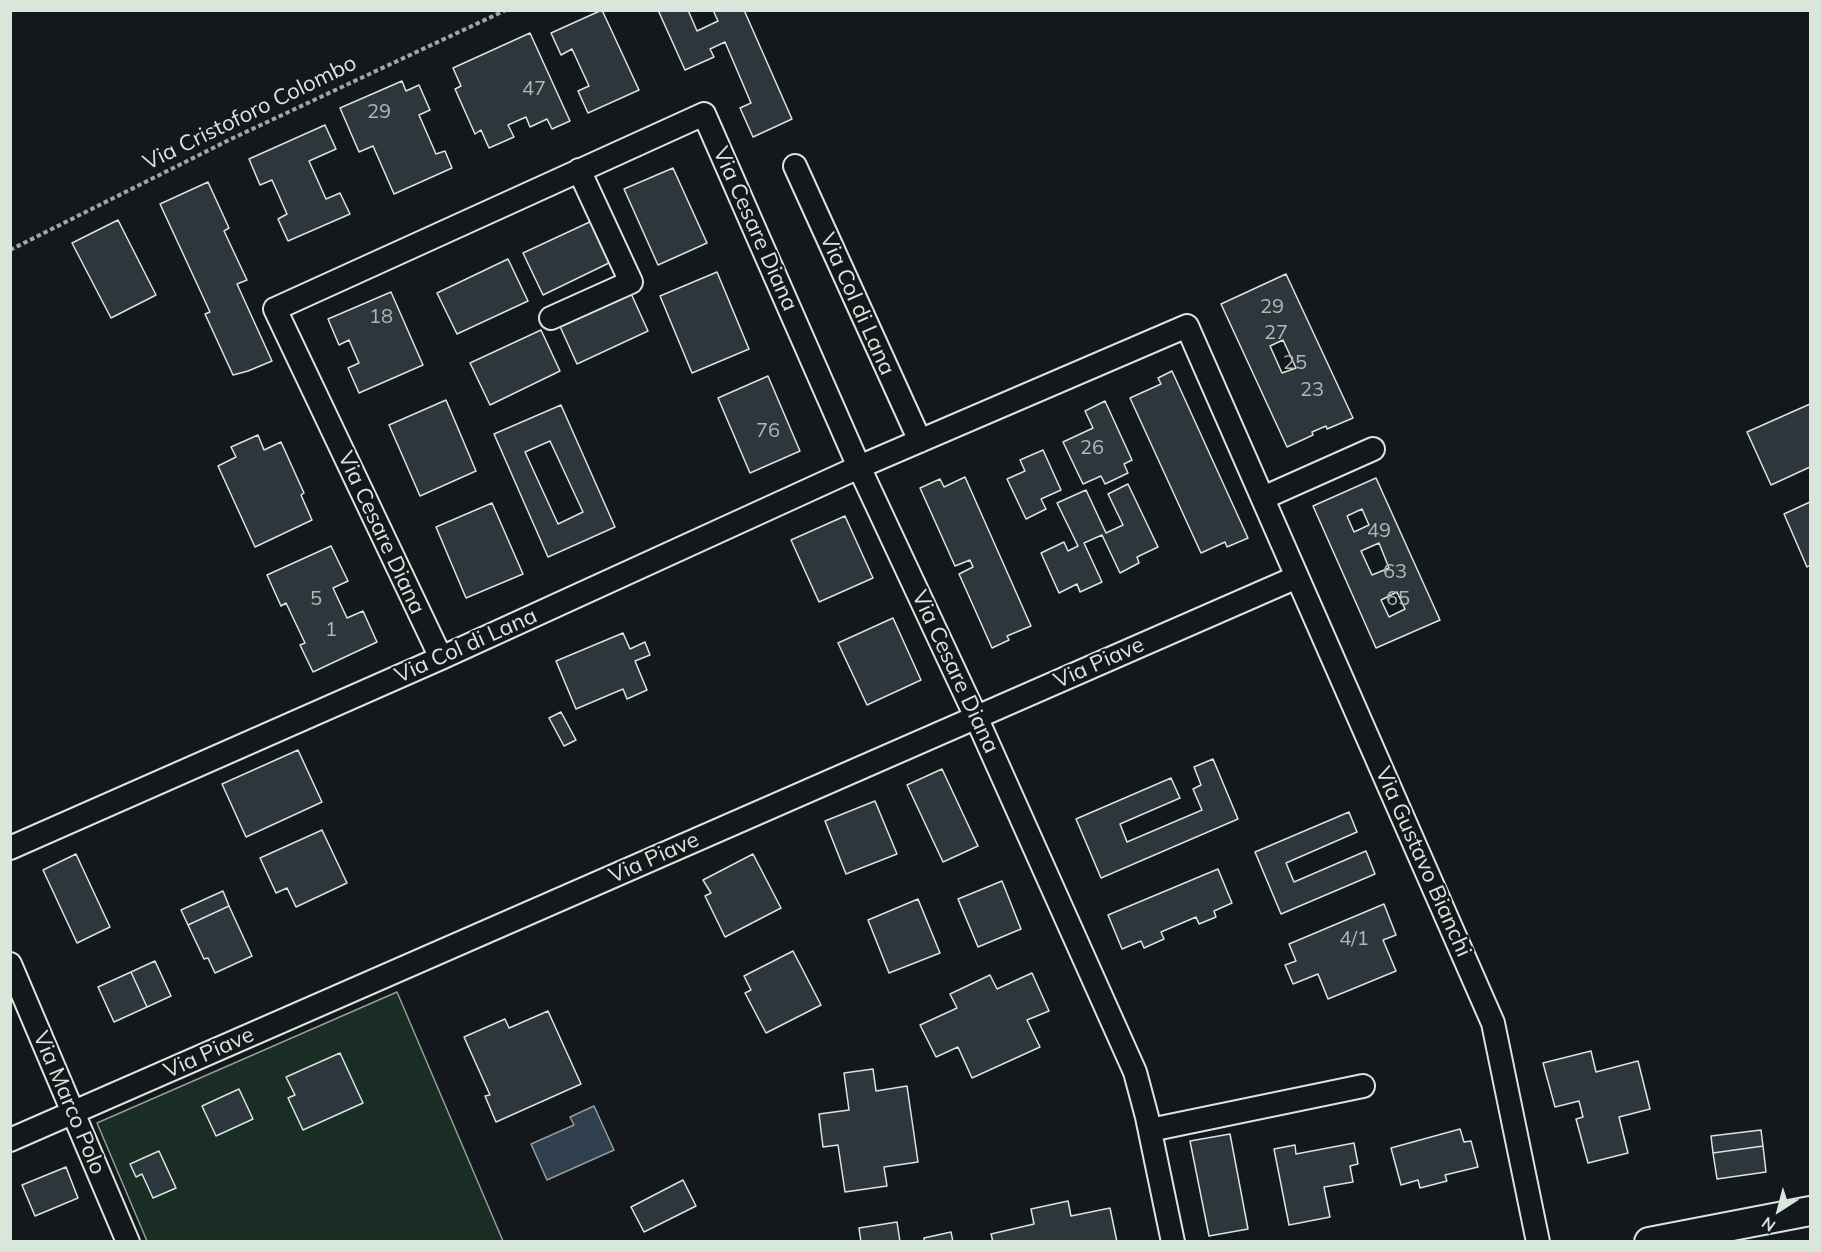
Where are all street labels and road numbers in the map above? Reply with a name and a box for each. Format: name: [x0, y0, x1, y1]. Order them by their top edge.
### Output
street label: Via Cristoforo Colombo: [139, 50, 361, 176]
street label: Via Cesare Diana: [707, 143, 803, 315]
street label: Via Col di Lana: [814, 229, 900, 379]
street label: Via Cesare Diana: [332, 447, 430, 619]
street label: Via Cesare Diana: [906, 586, 1004, 758]
street label: Via Col di Lana: [391, 603, 541, 689]
street label: Via Piave: [1050, 631, 1148, 695]
street label: Via Gustavo Bianchi: [1369, 763, 1477, 961]
street label: Via Piave: [605, 826, 703, 890]
street label: Via Piave: [160, 1021, 258, 1085]
street label: Via Marco Polo: [27, 1028, 111, 1178]

